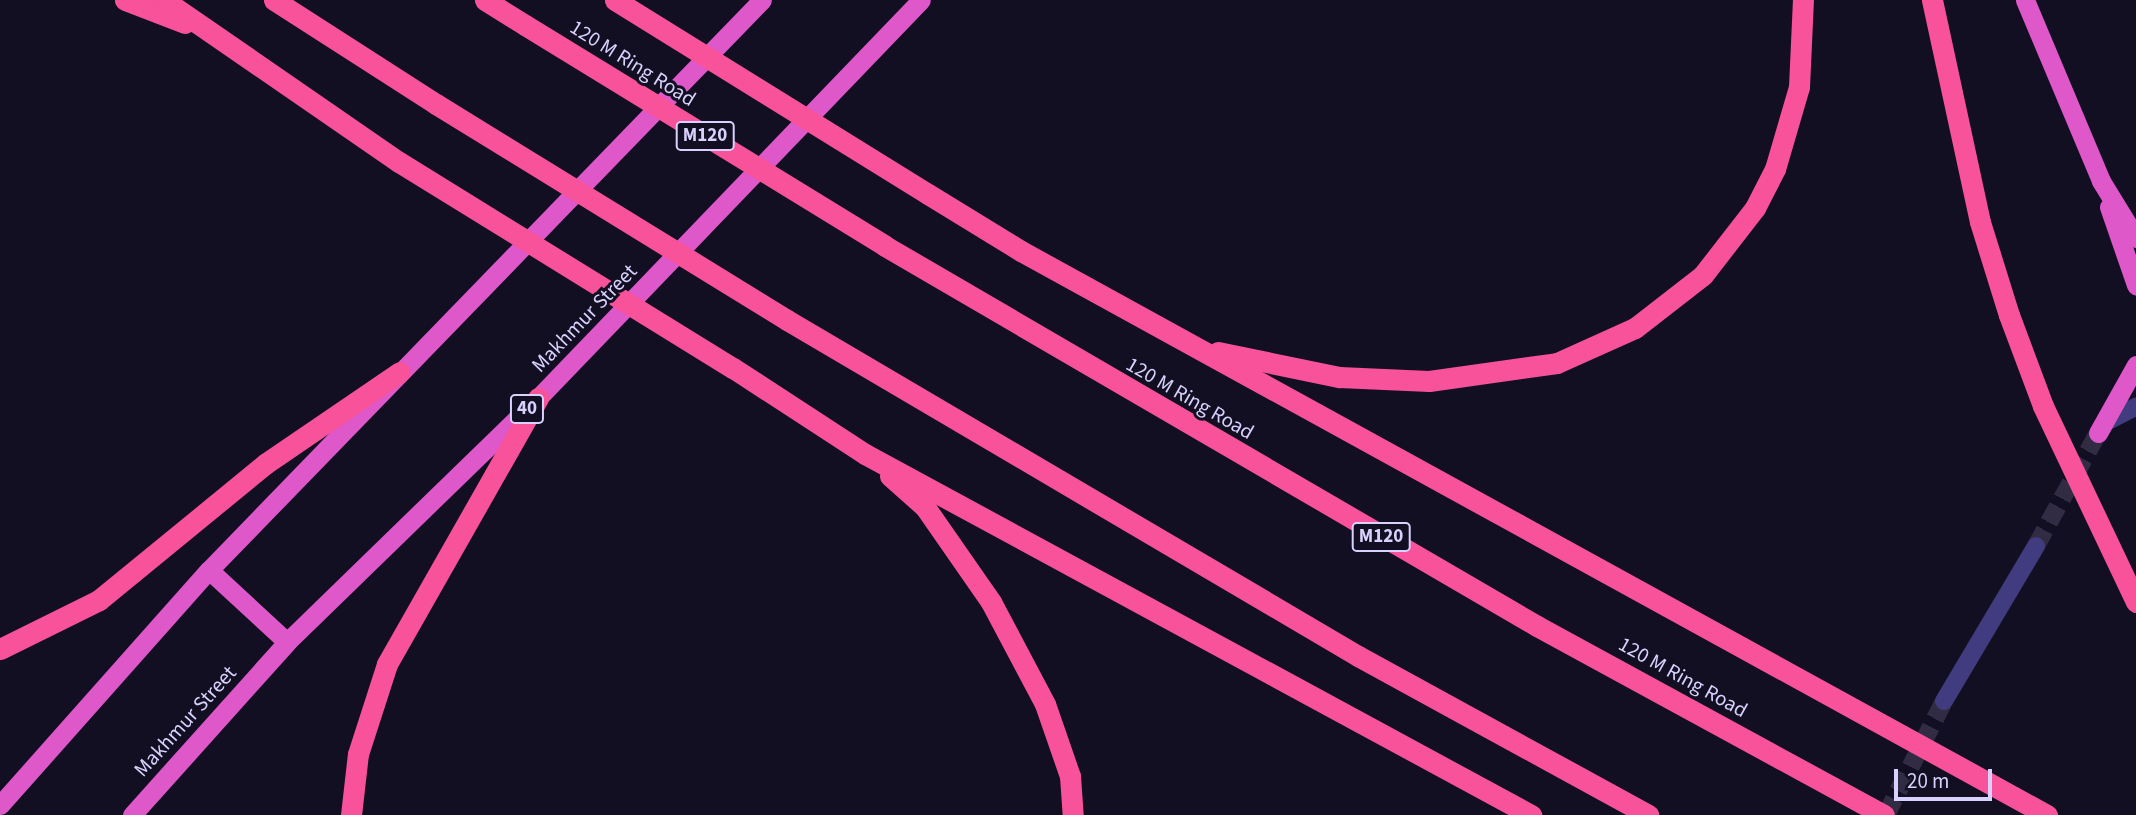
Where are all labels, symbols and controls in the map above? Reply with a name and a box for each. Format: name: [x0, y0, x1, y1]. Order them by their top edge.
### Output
street label: 120 M Ring Road: [566, 14, 700, 112]
road number: M120: [675, 120, 735, 152]
street label: Makhmur Street: [526, 259, 642, 377]
street label: 120 M Ring Road: [1122, 351, 1258, 445]
road number: 40: [510, 394, 544, 424]
road number: M120: [1351, 522, 1411, 552]
street label: 120 M Ring Road: [1614, 631, 1752, 723]
street label: Makhmur Street: [129, 660, 241, 782]
scale bar: [1898, 756, 1996, 800]
text: 20 m: [1907, 766, 1949, 796]

